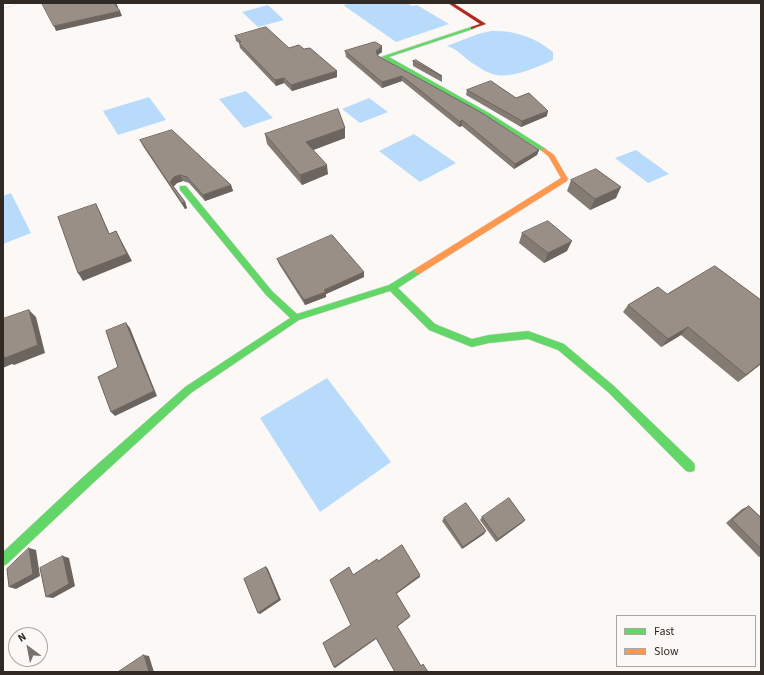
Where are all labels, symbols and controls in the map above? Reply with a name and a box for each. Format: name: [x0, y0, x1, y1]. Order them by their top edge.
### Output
legend: [616, 615, 756, 667]
text: Fast: [654, 623, 674, 640]
north arrow: [8, 627, 48, 667]
text: N: [15, 629, 29, 646]
text: Slow: [654, 643, 679, 660]

